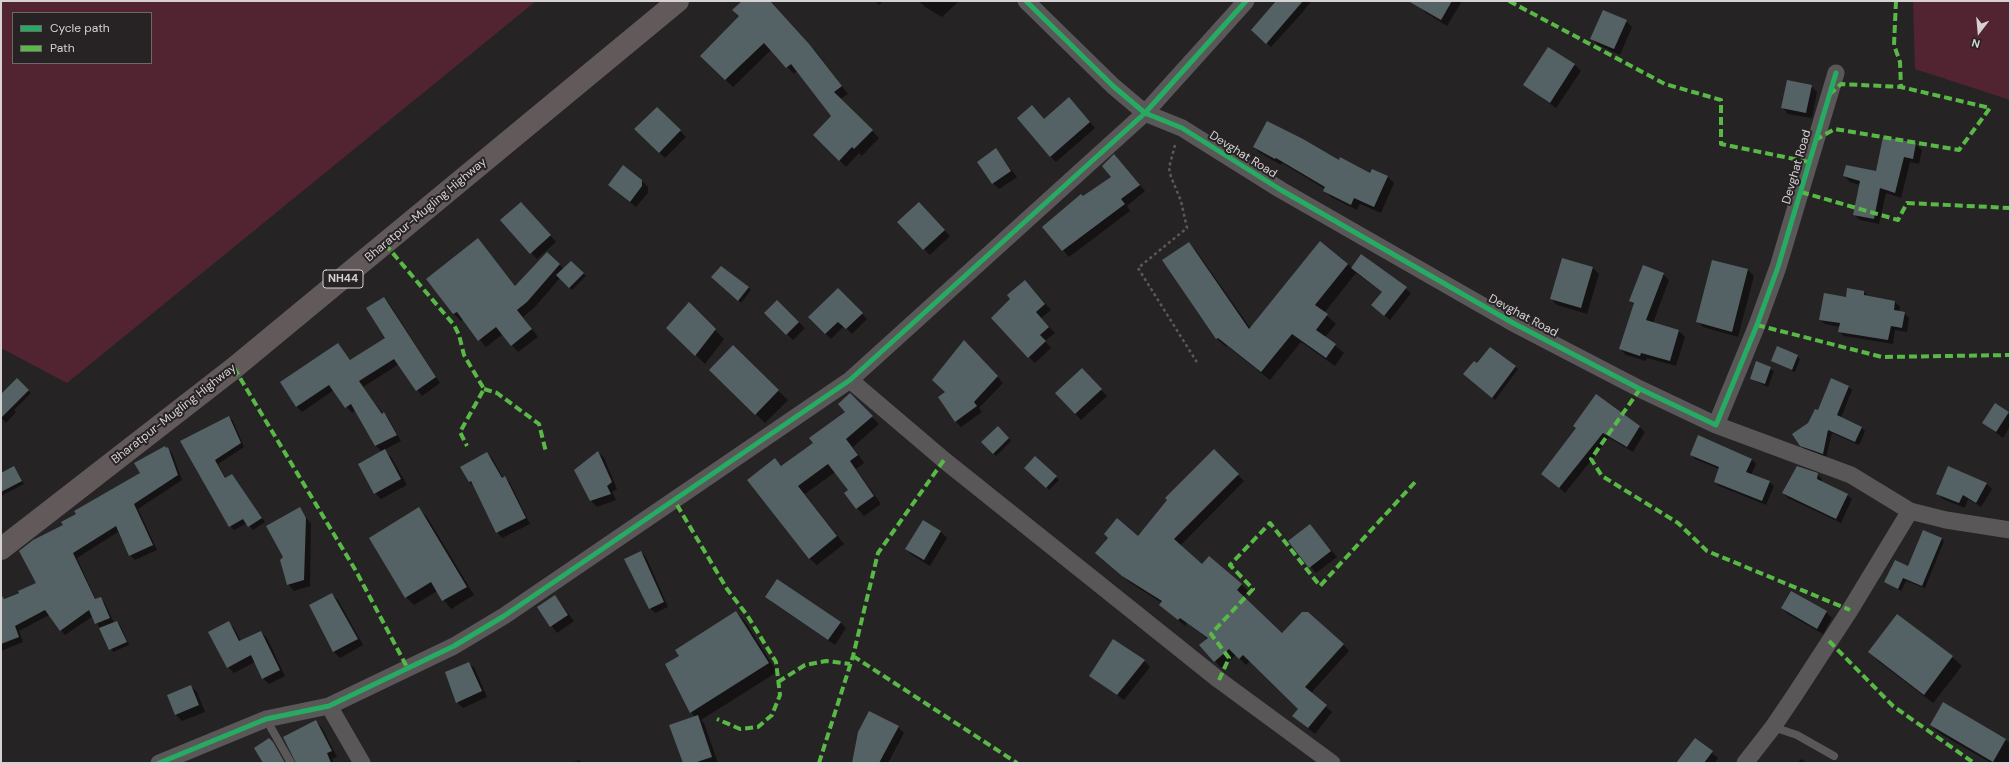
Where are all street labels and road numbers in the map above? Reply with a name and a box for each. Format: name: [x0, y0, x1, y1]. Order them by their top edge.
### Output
street label: Devghat Road: [1780, 128, 1814, 206]
street label: Devghat Road: [1207, 129, 1279, 181]
street label: Bharatpur-Mugling Highway: [362, 155, 490, 265]
road number: NH44: [323, 270, 363, 288]
street label: Devghat Road: [1486, 292, 1560, 340]
street label: Bharatpur-Mugling Highway: [109, 361, 239, 467]

